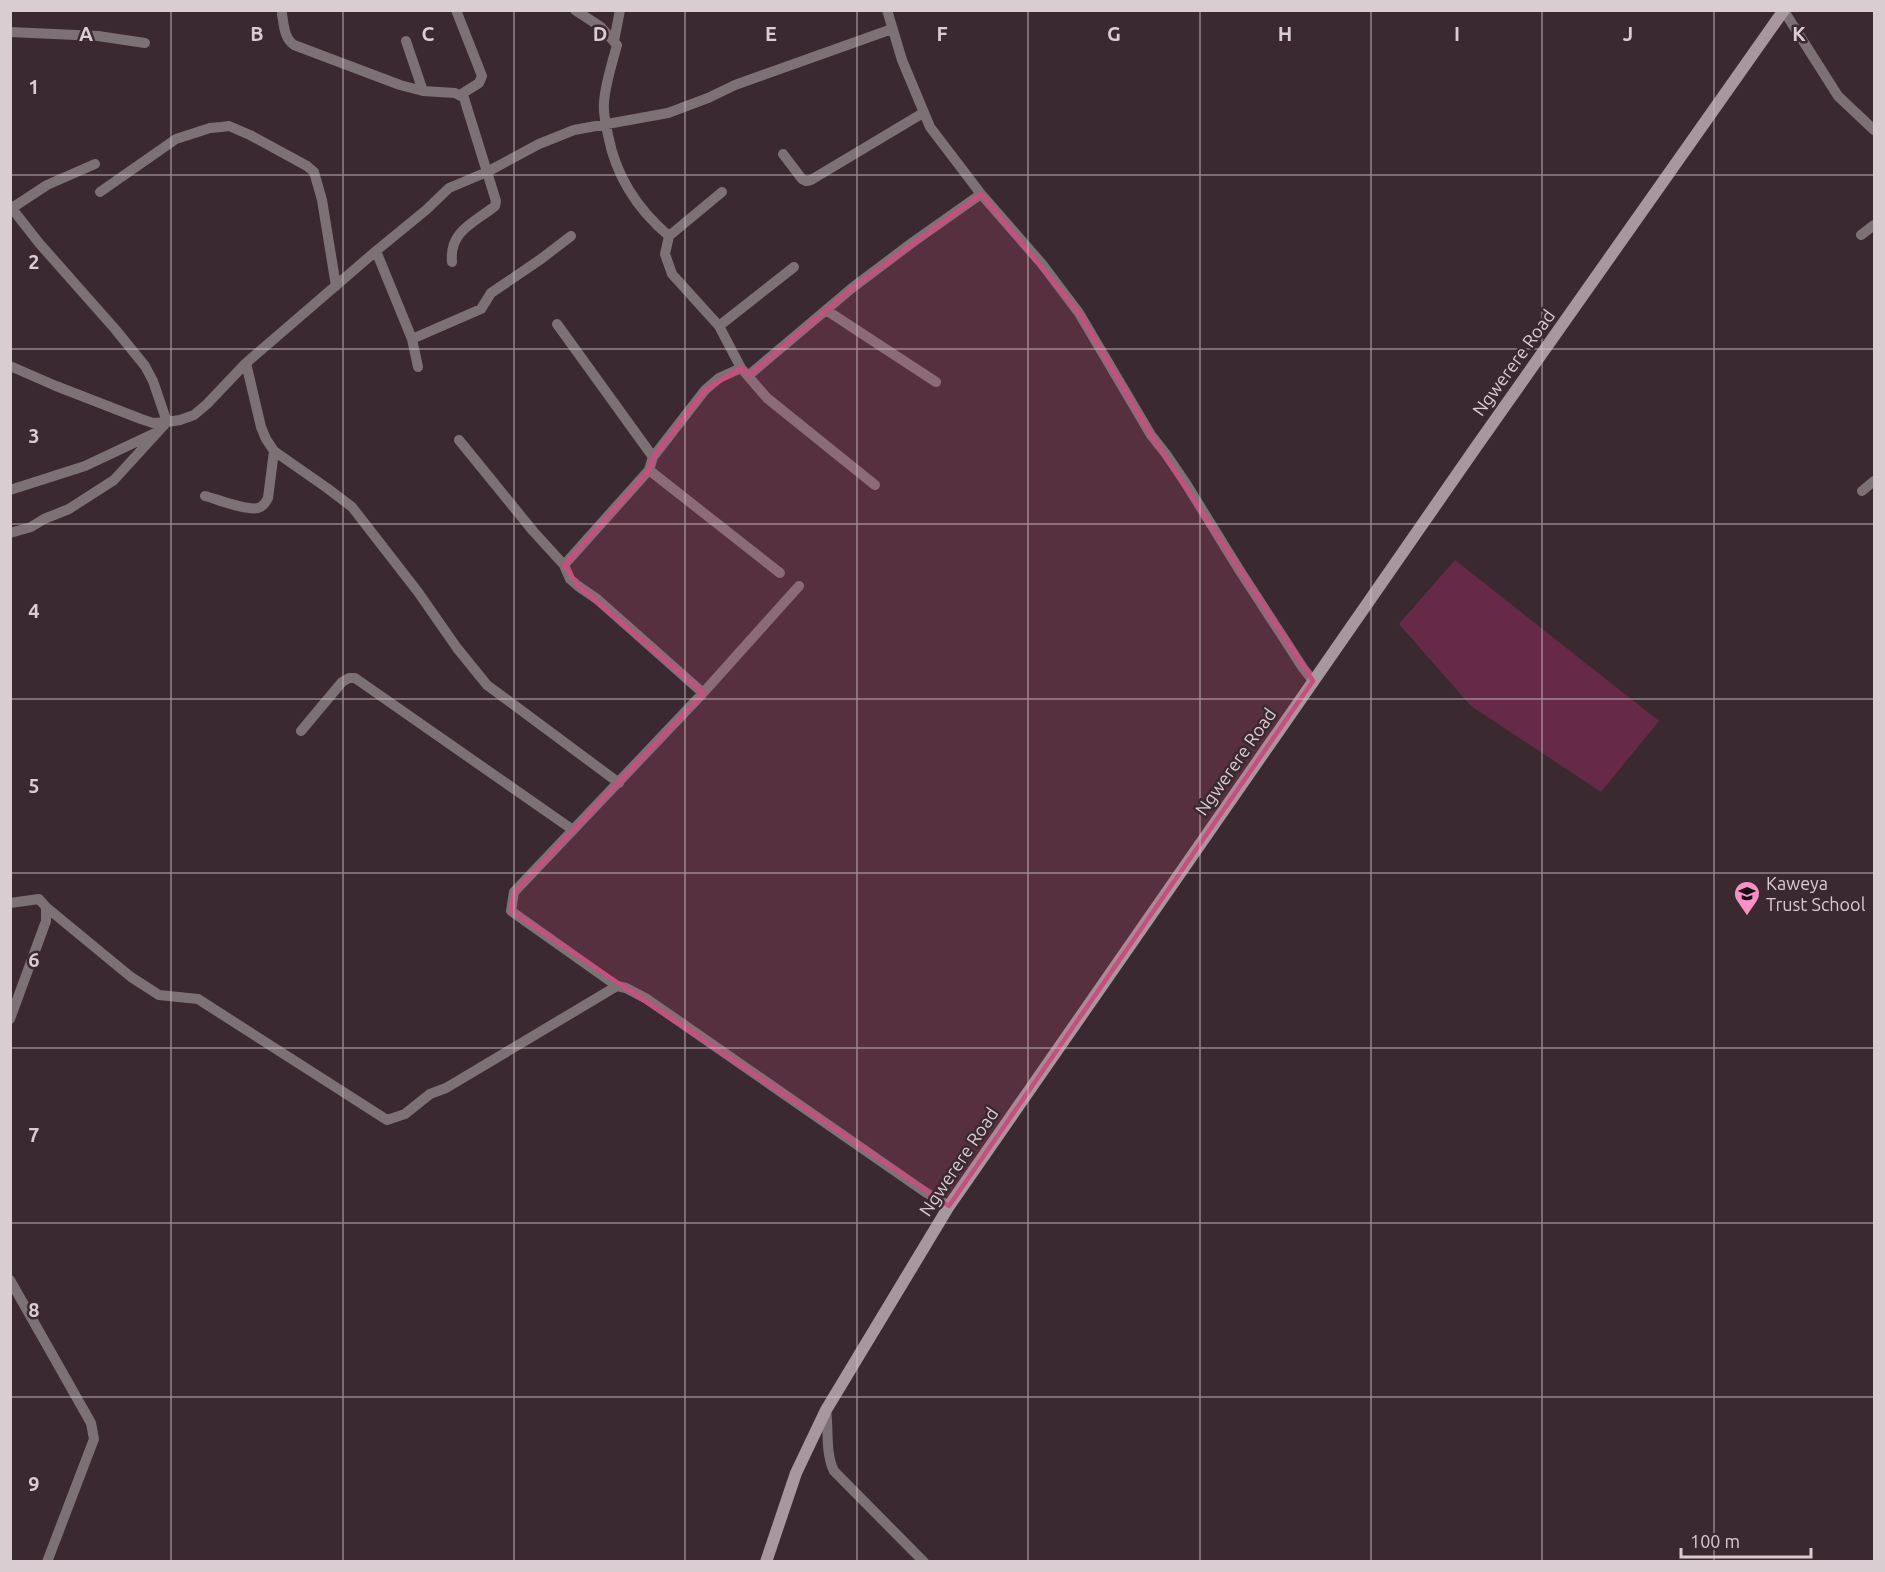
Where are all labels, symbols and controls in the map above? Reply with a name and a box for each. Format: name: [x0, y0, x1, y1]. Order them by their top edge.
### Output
text: A: [79, 22, 93, 45]
text: B: [250, 22, 264, 45]
text: C: [422, 22, 435, 45]
text: D: [593, 22, 607, 45]
text: E: [765, 22, 777, 45]
text: F: [936, 22, 948, 45]
text: G: [1107, 22, 1121, 45]
text: H: [1278, 22, 1292, 45]
text: I: [1454, 22, 1460, 45]
text: J: [1623, 22, 1633, 45]
text: K: [1792, 22, 1806, 45]
text: 1: [28, 75, 40, 98]
text: 2: [28, 250, 40, 273]
street label: Ngwerere Road: [1468, 305, 1558, 419]
text: 3: [28, 424, 40, 447]
text: 4: [28, 599, 40, 622]
street label: Ngwerere Road: [1191, 704, 1280, 819]
text: 5: [28, 774, 40, 797]
place label: Kaweya Trust School: [1766, 873, 1866, 914]
school or university icon: Kaweya Trust School: [1732, 879, 1762, 917]
text: 6: [28, 948, 40, 971]
street label: Ngwerere Road: [915, 1104, 1002, 1219]
text: 7: [28, 1123, 40, 1146]
text: 8: [28, 1298, 40, 1321]
text: 9: [28, 1472, 40, 1495]
scale bar: [1681, 1521, 1812, 1559]
text: 100 m: [1690, 1531, 1740, 1551]

